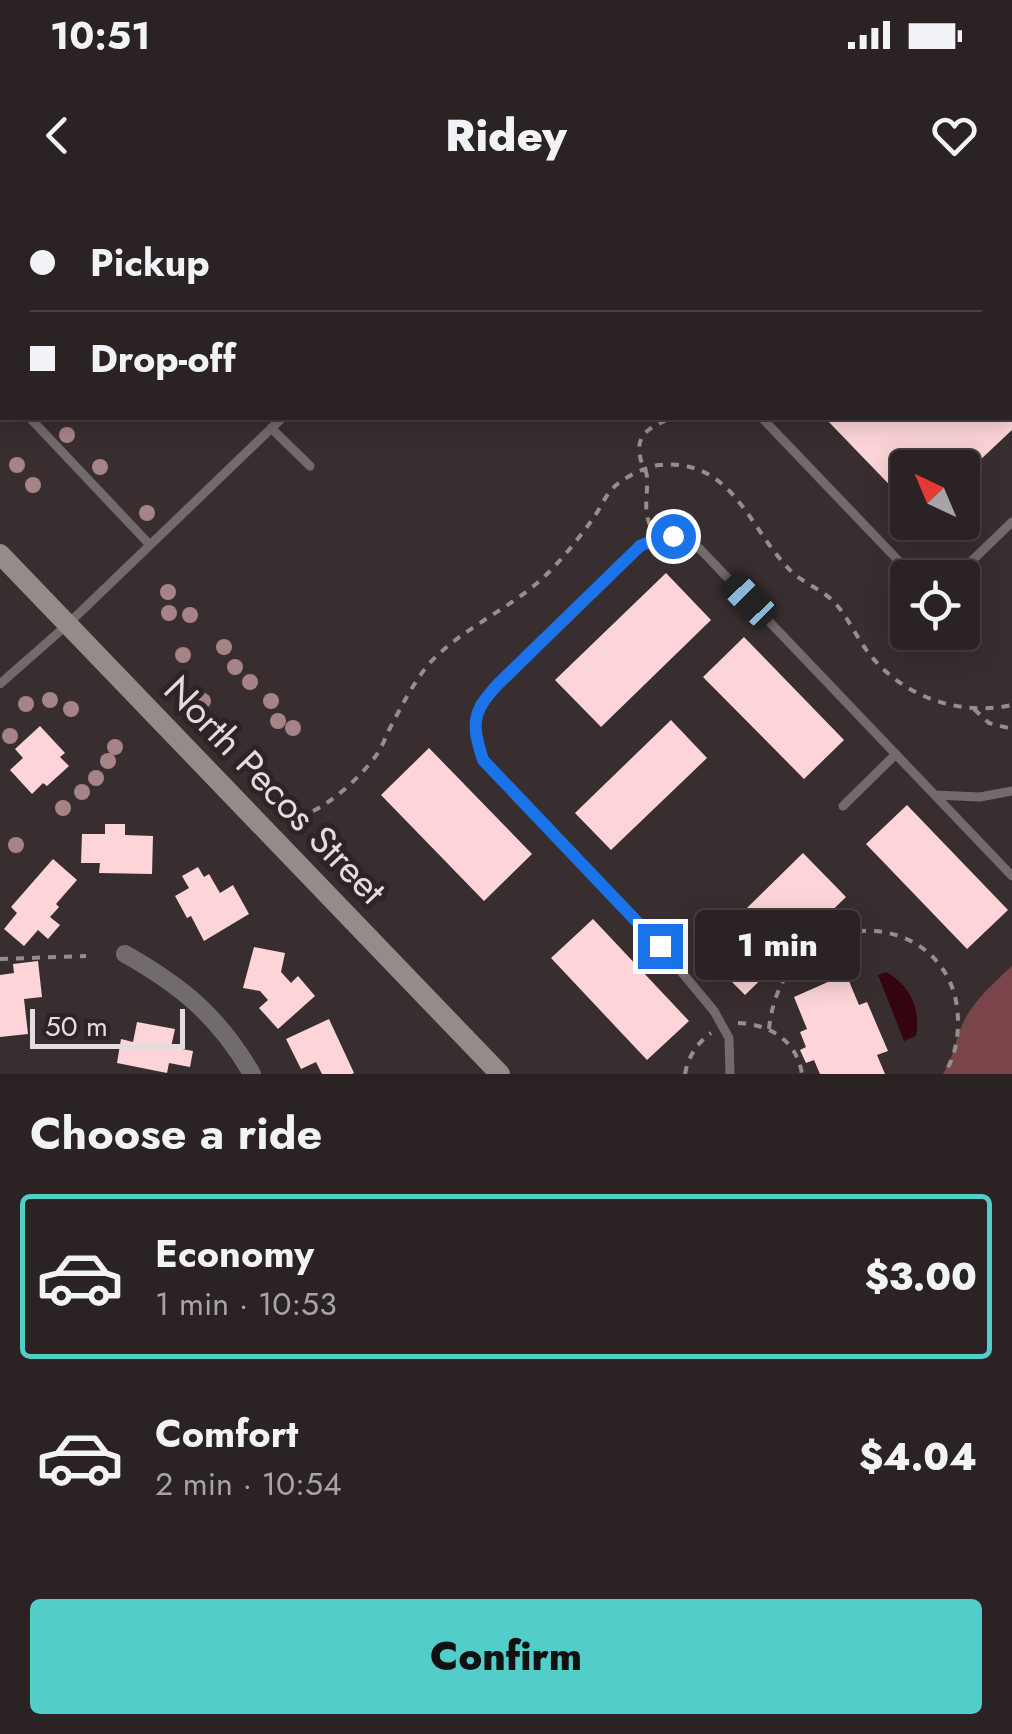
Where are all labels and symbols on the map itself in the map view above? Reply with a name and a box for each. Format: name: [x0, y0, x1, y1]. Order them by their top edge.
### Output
north arrow: [890, 450, 980, 540]
route start: [651, 514, 696, 559]
car: [717, 568, 781, 632]
street label: North Pecos Street: [152, 663, 399, 916]
callout: 1 min: [695, 911, 860, 981]
route end: [638, 924, 683, 969]
scale bar: [30, 1004, 185, 1048]

